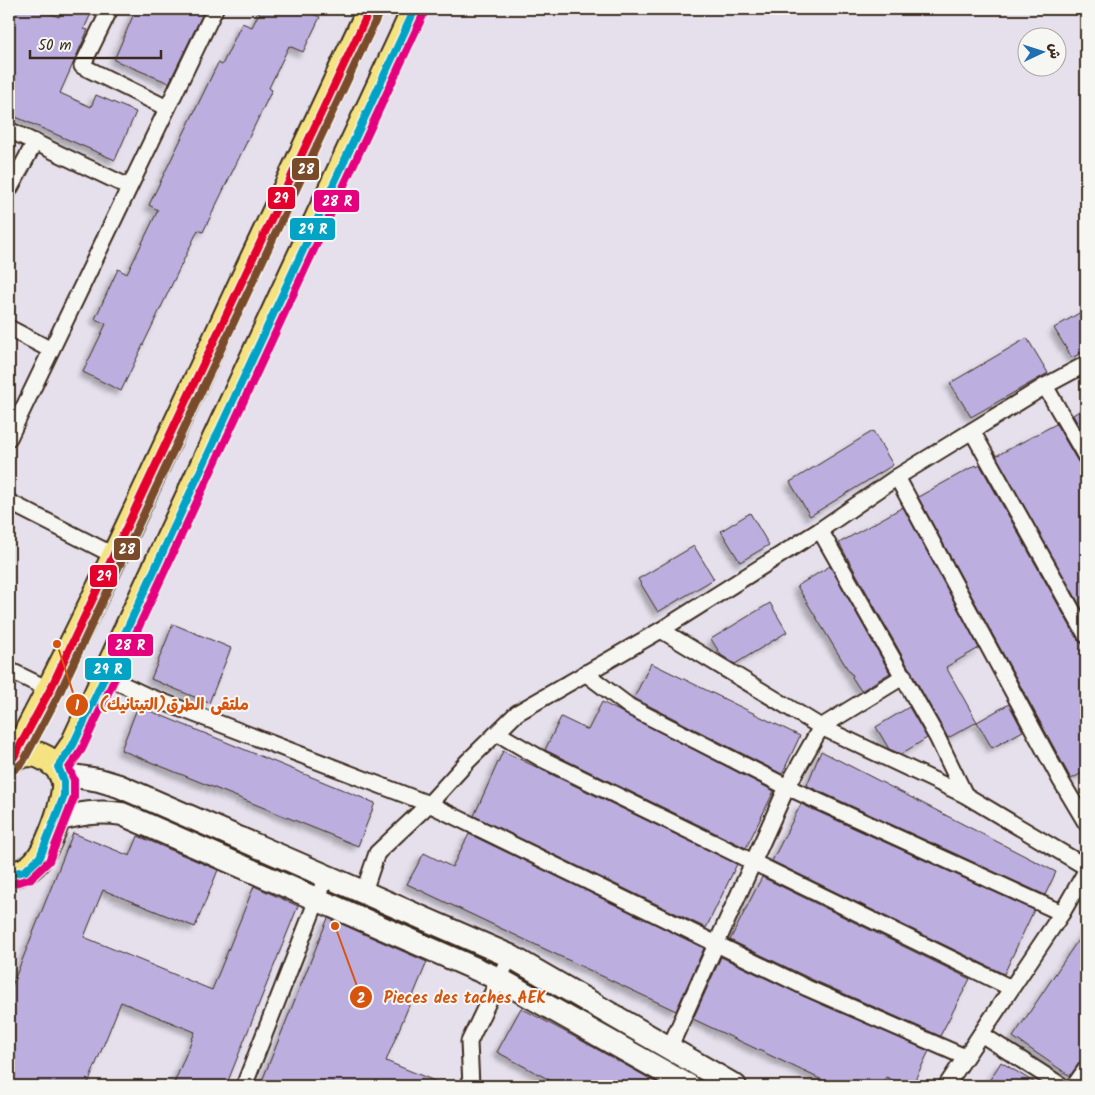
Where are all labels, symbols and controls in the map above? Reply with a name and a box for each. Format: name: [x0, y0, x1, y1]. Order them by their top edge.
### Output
scale bar: [30, 28, 161, 60]
north arrow: [1018, 28, 1068, 78]
text: 50 m: [38, 34, 72, 58]
text: ش: [1042, 43, 1065, 60]
line badge: 28: [291, 157, 320, 181]
text: 28: [298, 159, 315, 181]
line badge: 29: [267, 186, 296, 210]
text: 29: [273, 188, 289, 210]
line badge: 28 R: [313, 189, 360, 213]
text: 28 R: [322, 191, 353, 213]
line badge: 29 R: [289, 217, 336, 241]
text: 29 R: [298, 219, 328, 241]
line badge: 28: [113, 537, 141, 561]
text: 28: [119, 539, 136, 561]
line badge: 29: [89, 564, 118, 588]
text: 29: [96, 566, 112, 588]
line badge: 28 R: [107, 633, 154, 657]
text: 28 R: [115, 635, 146, 657]
line badge: 29 R: [84, 657, 132, 681]
text: 29 R: [93, 659, 123, 681]
callout: ملتقى الطرق(التيتانيك): [64, 689, 259, 720]
text: ملتقى الطرق(التيتانيك): [99, 693, 249, 718]
text: 1: [75, 694, 80, 718]
callout: Pieces des taches AEK: [349, 982, 556, 1013]
text: Pieces des taches AEK: [384, 986, 546, 1011]
text: 2: [357, 987, 366, 1011]

